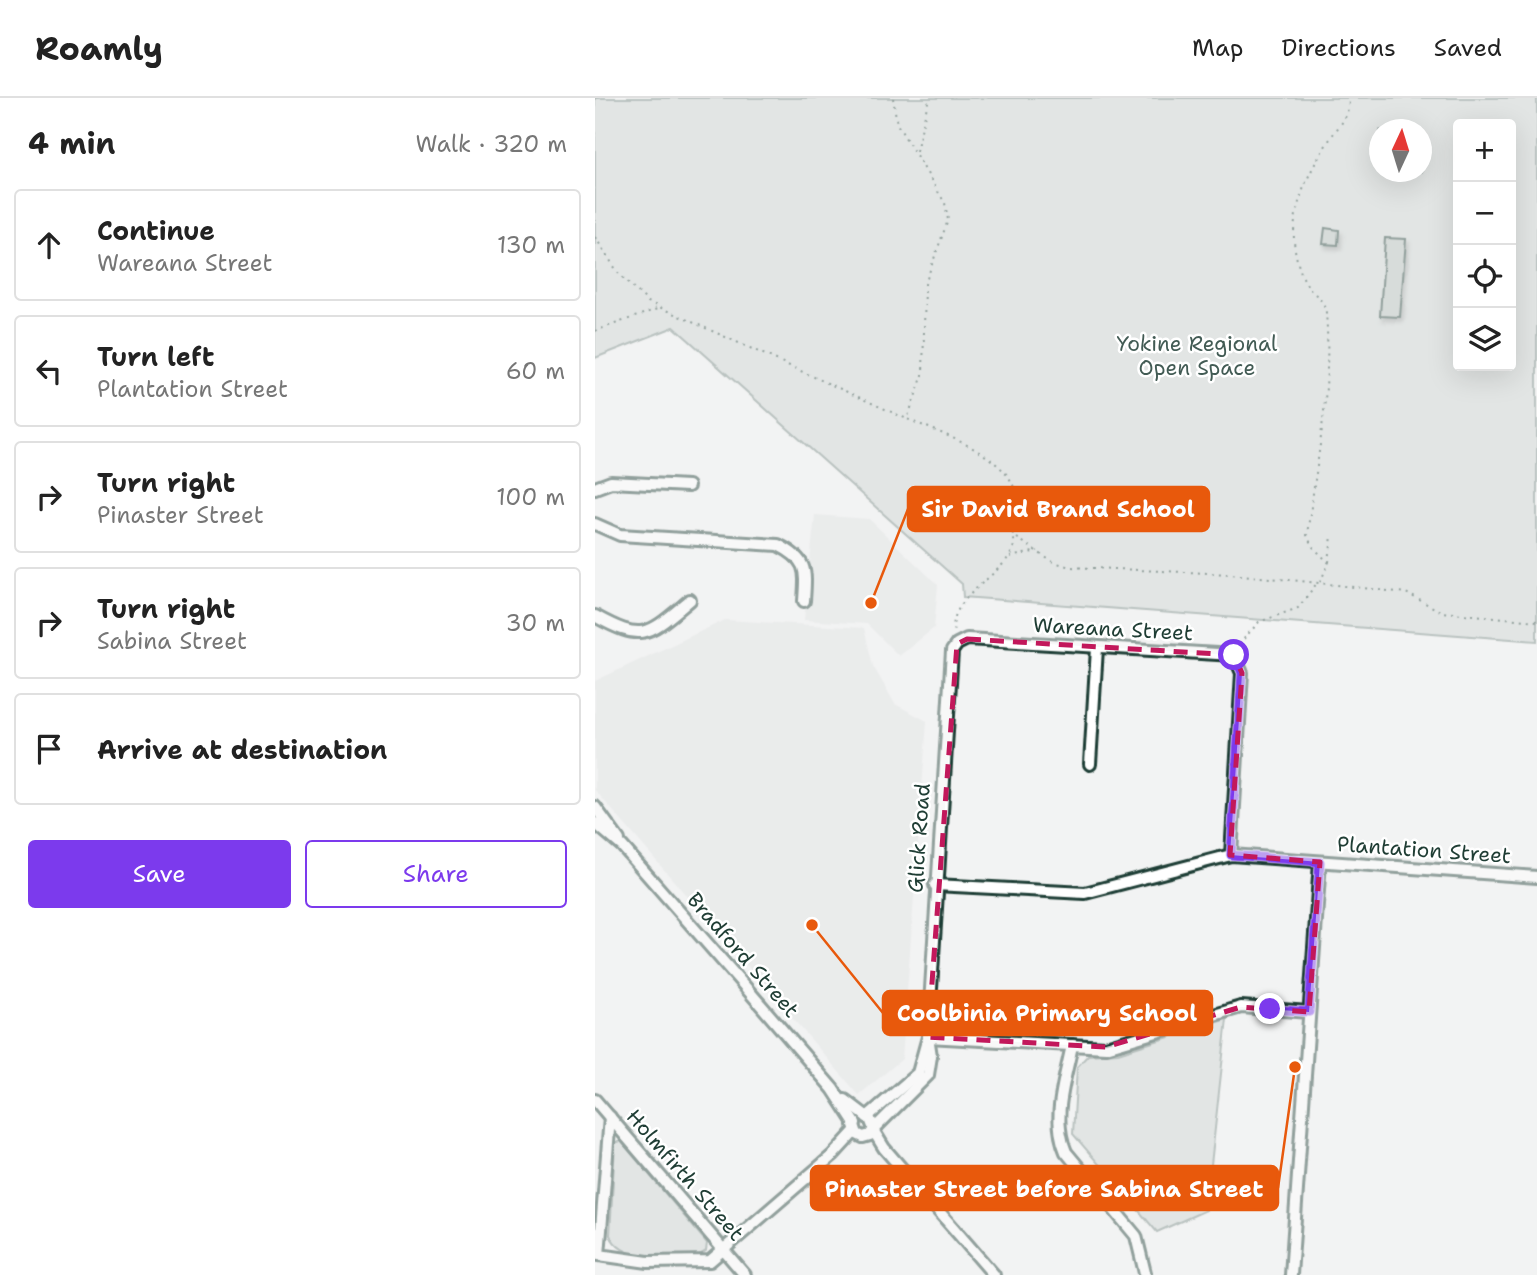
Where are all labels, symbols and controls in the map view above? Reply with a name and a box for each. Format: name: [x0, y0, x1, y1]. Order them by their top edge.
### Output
text: Roamly: [35, 26, 163, 71]
text: Map: [1192, 32, 1243, 64]
text: Directions: [1281, 32, 1396, 64]
text: Saved: [1434, 32, 1502, 64]
north arrow: [1369, 119, 1432, 182]
map controls: [1453, 119, 1516, 371]
button: +: [1453, 119, 1516, 182]
text: 4 min: [28, 123, 115, 164]
text: Walk · 320 m: [416, 129, 567, 159]
button: −: [1453, 182, 1516, 245]
text: Continue: [97, 213, 215, 248]
icon: ahead: [30, 226, 68, 264]
text: 130 m: [497, 230, 565, 260]
button: locate: [1453, 245, 1516, 308]
text: Wareana Street: [97, 248, 273, 278]
button: layers: [1453, 308, 1516, 371]
park label: Yokine Regional Open Space: [1117, 330, 1278, 382]
text: Turn left: [97, 339, 214, 374]
icon: left: [30, 352, 68, 390]
text: 60 m: [506, 356, 565, 386]
text: Plantation Street: [97, 374, 288, 404]
text: Turn right: [97, 465, 235, 500]
icon: right: [30, 478, 68, 516]
text: 100 m: [496, 482, 565, 512]
callout: Sir David Brand School: [908, 487, 1209, 531]
text: Sir David Brand School: [921, 494, 1195, 524]
text: Pinaster Street: [97, 500, 264, 530]
text: Turn right: [97, 591, 235, 626]
icon: right: [30, 604, 68, 642]
text: 30 m: [506, 608, 565, 638]
street label: Wareana Street: [1032, 611, 1194, 647]
text: Sabina Street: [97, 626, 247, 656]
route start: [1218, 639, 1249, 670]
icon: arrive: [30, 730, 68, 768]
text: Arrive at destination: [97, 732, 387, 767]
street label: Glick Road: [901, 782, 937, 894]
street label: Plantation Street: [1336, 830, 1512, 870]
button: Save: [28, 840, 291, 908]
button: Share: [305, 840, 567, 908]
street label: Bradford Street: [681, 886, 805, 1024]
callout: Coolbinia Primary School: [883, 991, 1212, 1035]
route end: [1254, 993, 1285, 1024]
text: Coolbinia Primary School: [897, 998, 1197, 1028]
street label: Holmfirth Street: [620, 1103, 750, 1247]
callout: Pinaster Street before Sabina Street: [811, 1166, 1278, 1210]
text: Pinaster Street before Sabina Street: [825, 1174, 1263, 1204]

